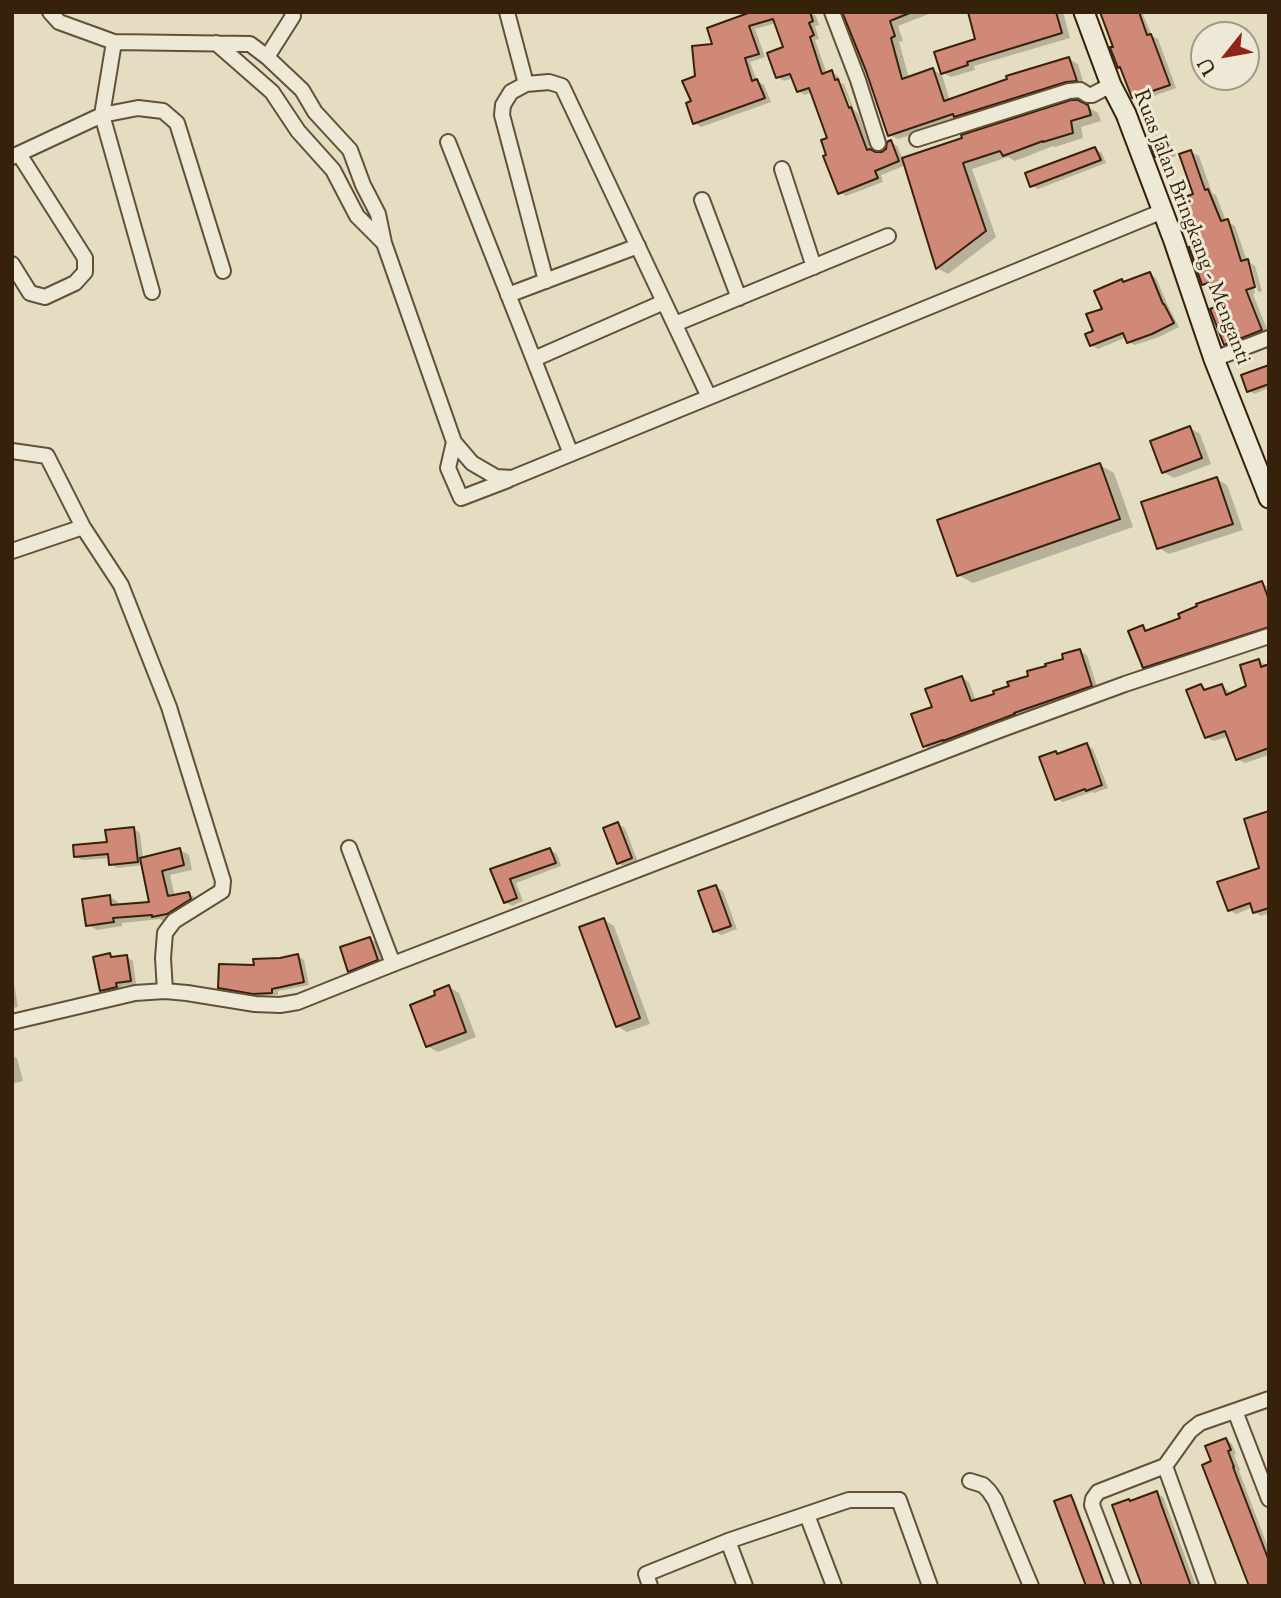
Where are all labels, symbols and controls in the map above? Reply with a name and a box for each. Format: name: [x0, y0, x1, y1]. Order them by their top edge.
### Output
north arrow: [1190, 21, 1260, 91]
text: U: [1193, 52, 1224, 80]
street label: Ruas Jalan Bringkang - Menganti: [1126, 87, 1254, 369]

